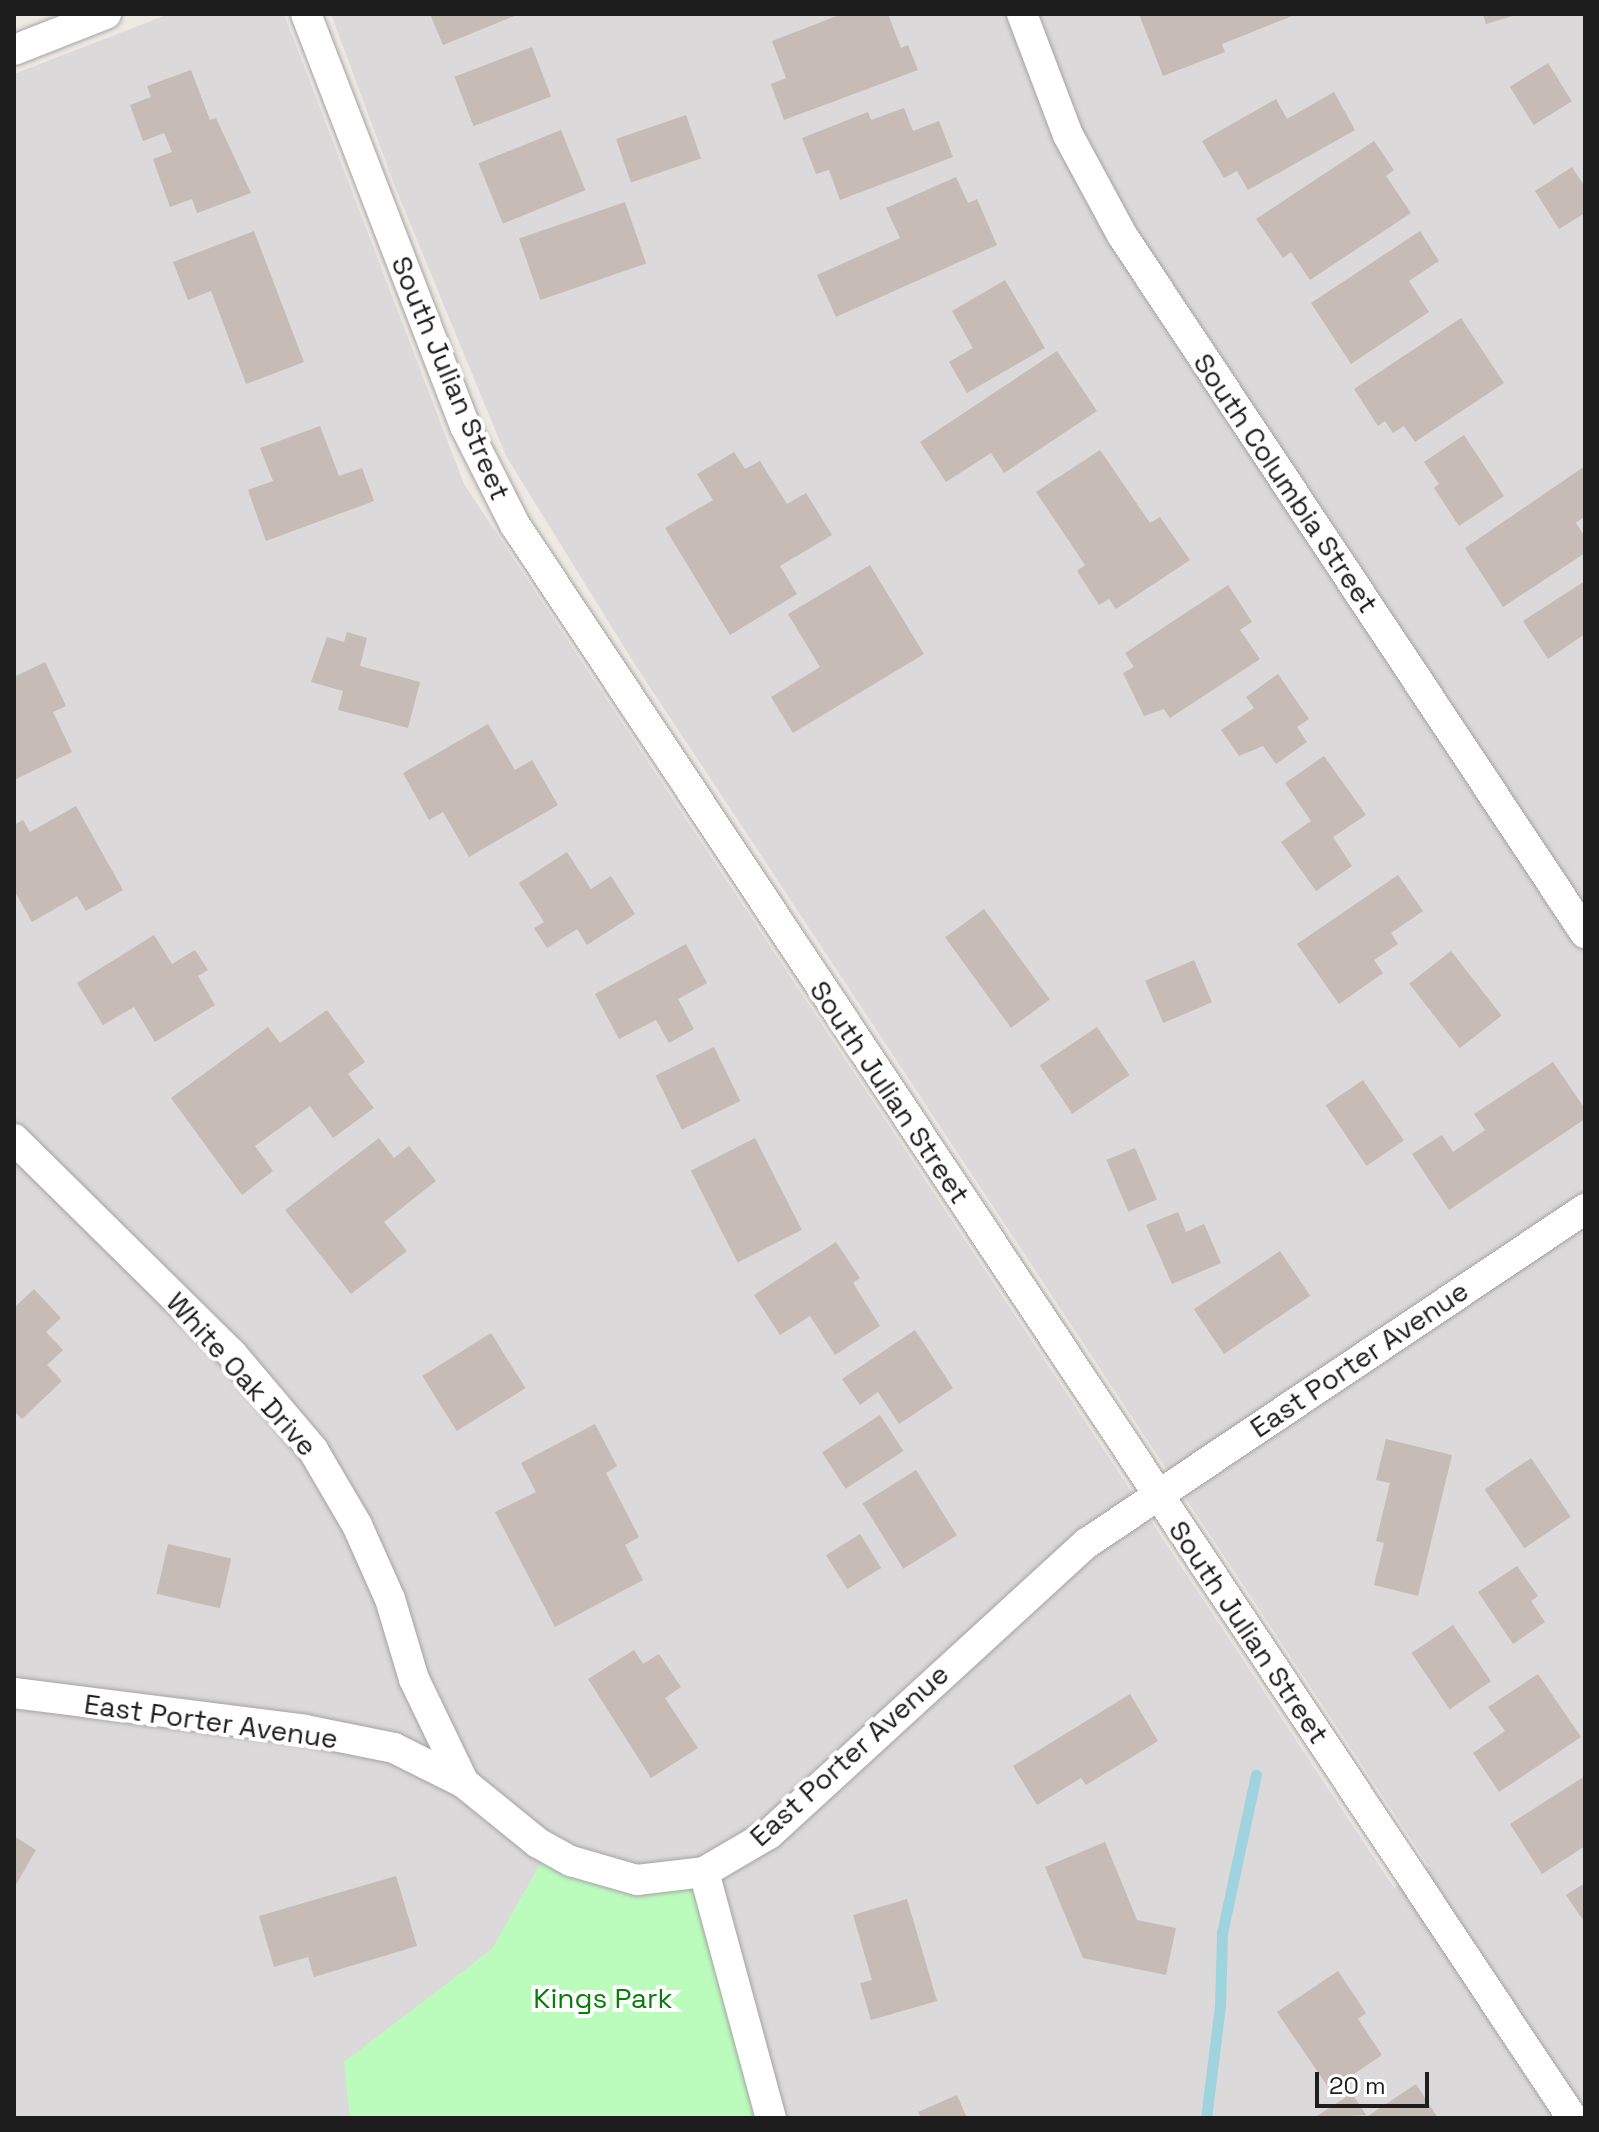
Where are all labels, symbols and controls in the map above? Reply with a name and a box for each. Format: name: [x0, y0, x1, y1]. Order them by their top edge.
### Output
street label: South Julian Street: [384, 251, 518, 505]
street label: South Columbia Street: [1187, 347, 1385, 619]
street label: South Julian Street: [803, 974, 977, 1210]
street label: East Porter Avenue: [1243, 1273, 1475, 1445]
street label: White Oak Drive: [160, 1285, 324, 1463]
street label: South Julian Street: [1162, 1514, 1336, 1750]
street label: East Porter Avenue: [743, 1657, 955, 1853]
street label: East Porter Avenue: [82, 1687, 340, 1755]
park label: Kings Park: [533, 1981, 673, 2015]
scale bar: [1319, 2056, 1433, 2106]
text: 20 m: [1329, 2070, 1386, 2101]

